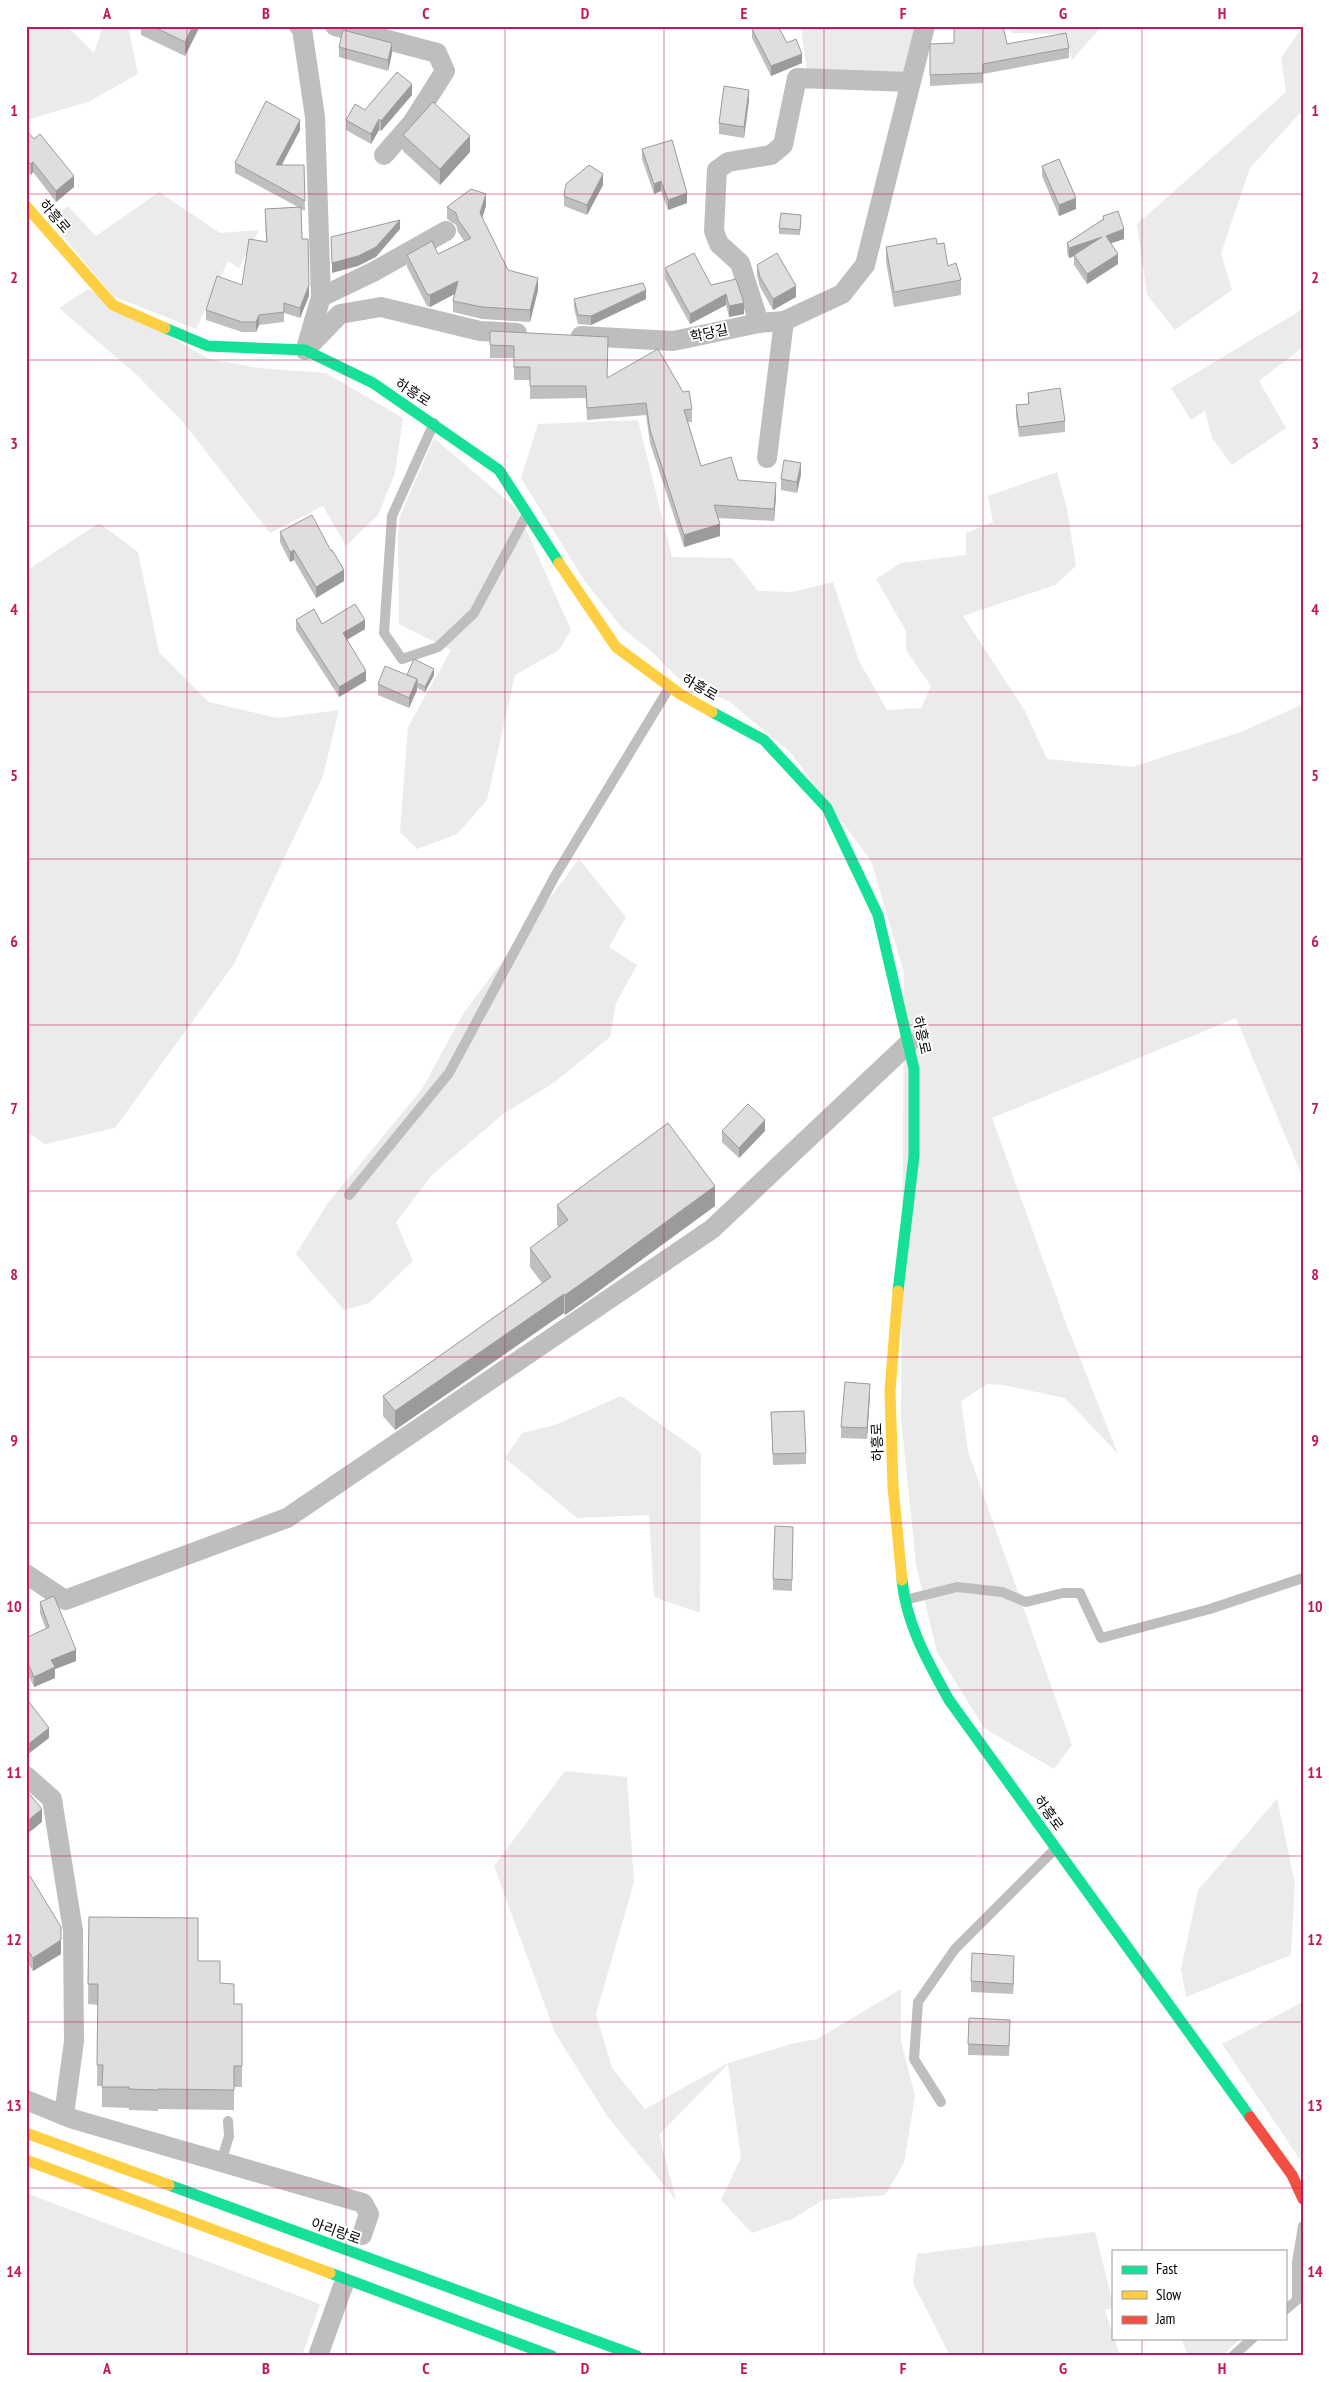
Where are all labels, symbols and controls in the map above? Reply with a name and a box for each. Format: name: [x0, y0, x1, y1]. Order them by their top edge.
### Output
text: A: [102, 3, 112, 23]
text: B: [262, 3, 270, 23]
text: C: [422, 3, 430, 23]
text: D: [581, 3, 590, 23]
text: E: [741, 3, 748, 23]
text: F: [900, 3, 907, 23]
text: G: [1059, 3, 1067, 23]
text: H: [1218, 3, 1226, 23]
text: 1: [10, 100, 18, 120]
text: 1: [1311, 100, 1319, 120]
street label: 하흥로: [36, 196, 75, 237]
text: 2: [10, 267, 18, 287]
text: 2: [1311, 267, 1319, 287]
street label: 학당길: [688, 320, 730, 346]
street label: 하흥로: [392, 374, 434, 410]
text: 3: [10, 433, 18, 453]
text: 3: [1311, 433, 1319, 453]
text: 4: [10, 599, 18, 619]
text: 4: [1311, 599, 1319, 619]
street label: 하흥로: [679, 670, 721, 705]
text: 5: [10, 765, 18, 785]
text: 5: [1311, 765, 1319, 785]
text: 6: [10, 931, 18, 951]
text: 6: [1311, 931, 1319, 951]
street label: 하흥로: [909, 1014, 935, 1056]
text: 7: [10, 1098, 18, 1118]
text: 7: [1311, 1098, 1319, 1118]
text: 8: [10, 1264, 18, 1284]
text: 8: [1311, 1264, 1319, 1284]
street label: 하흥로: [867, 1422, 887, 1462]
text: 9: [10, 1430, 18, 1450]
text: 9: [1311, 1430, 1319, 1450]
text: 10: [6, 1596, 22, 1616]
text: 10: [1307, 1596, 1323, 1616]
text: 11: [6, 1762, 22, 1782]
text: 11: [1307, 1762, 1323, 1782]
street label: 하흥로: [1030, 1792, 1068, 1834]
text: 12: [6, 1929, 22, 1949]
text: 12: [1307, 1929, 1323, 1949]
text: 13: [6, 2095, 22, 2115]
text: 13: [1307, 2095, 1323, 2115]
street label: 아리랑로: [309, 2214, 363, 2248]
legend: [1112, 2250, 1286, 2340]
text: Fast: [1156, 2259, 1177, 2278]
text: 14: [6, 2261, 22, 2281]
text: 14: [1307, 2261, 1323, 2281]
text: Slow: [1156, 2285, 1181, 2304]
text: Jam: [1155, 2309, 1175, 2328]
text: A: [102, 2358, 112, 2378]
text: B: [262, 2358, 270, 2378]
text: C: [422, 2358, 430, 2378]
text: D: [581, 2358, 590, 2378]
text: E: [741, 2358, 748, 2378]
text: F: [900, 2358, 907, 2378]
text: G: [1059, 2358, 1067, 2378]
text: H: [1218, 2358, 1226, 2378]

